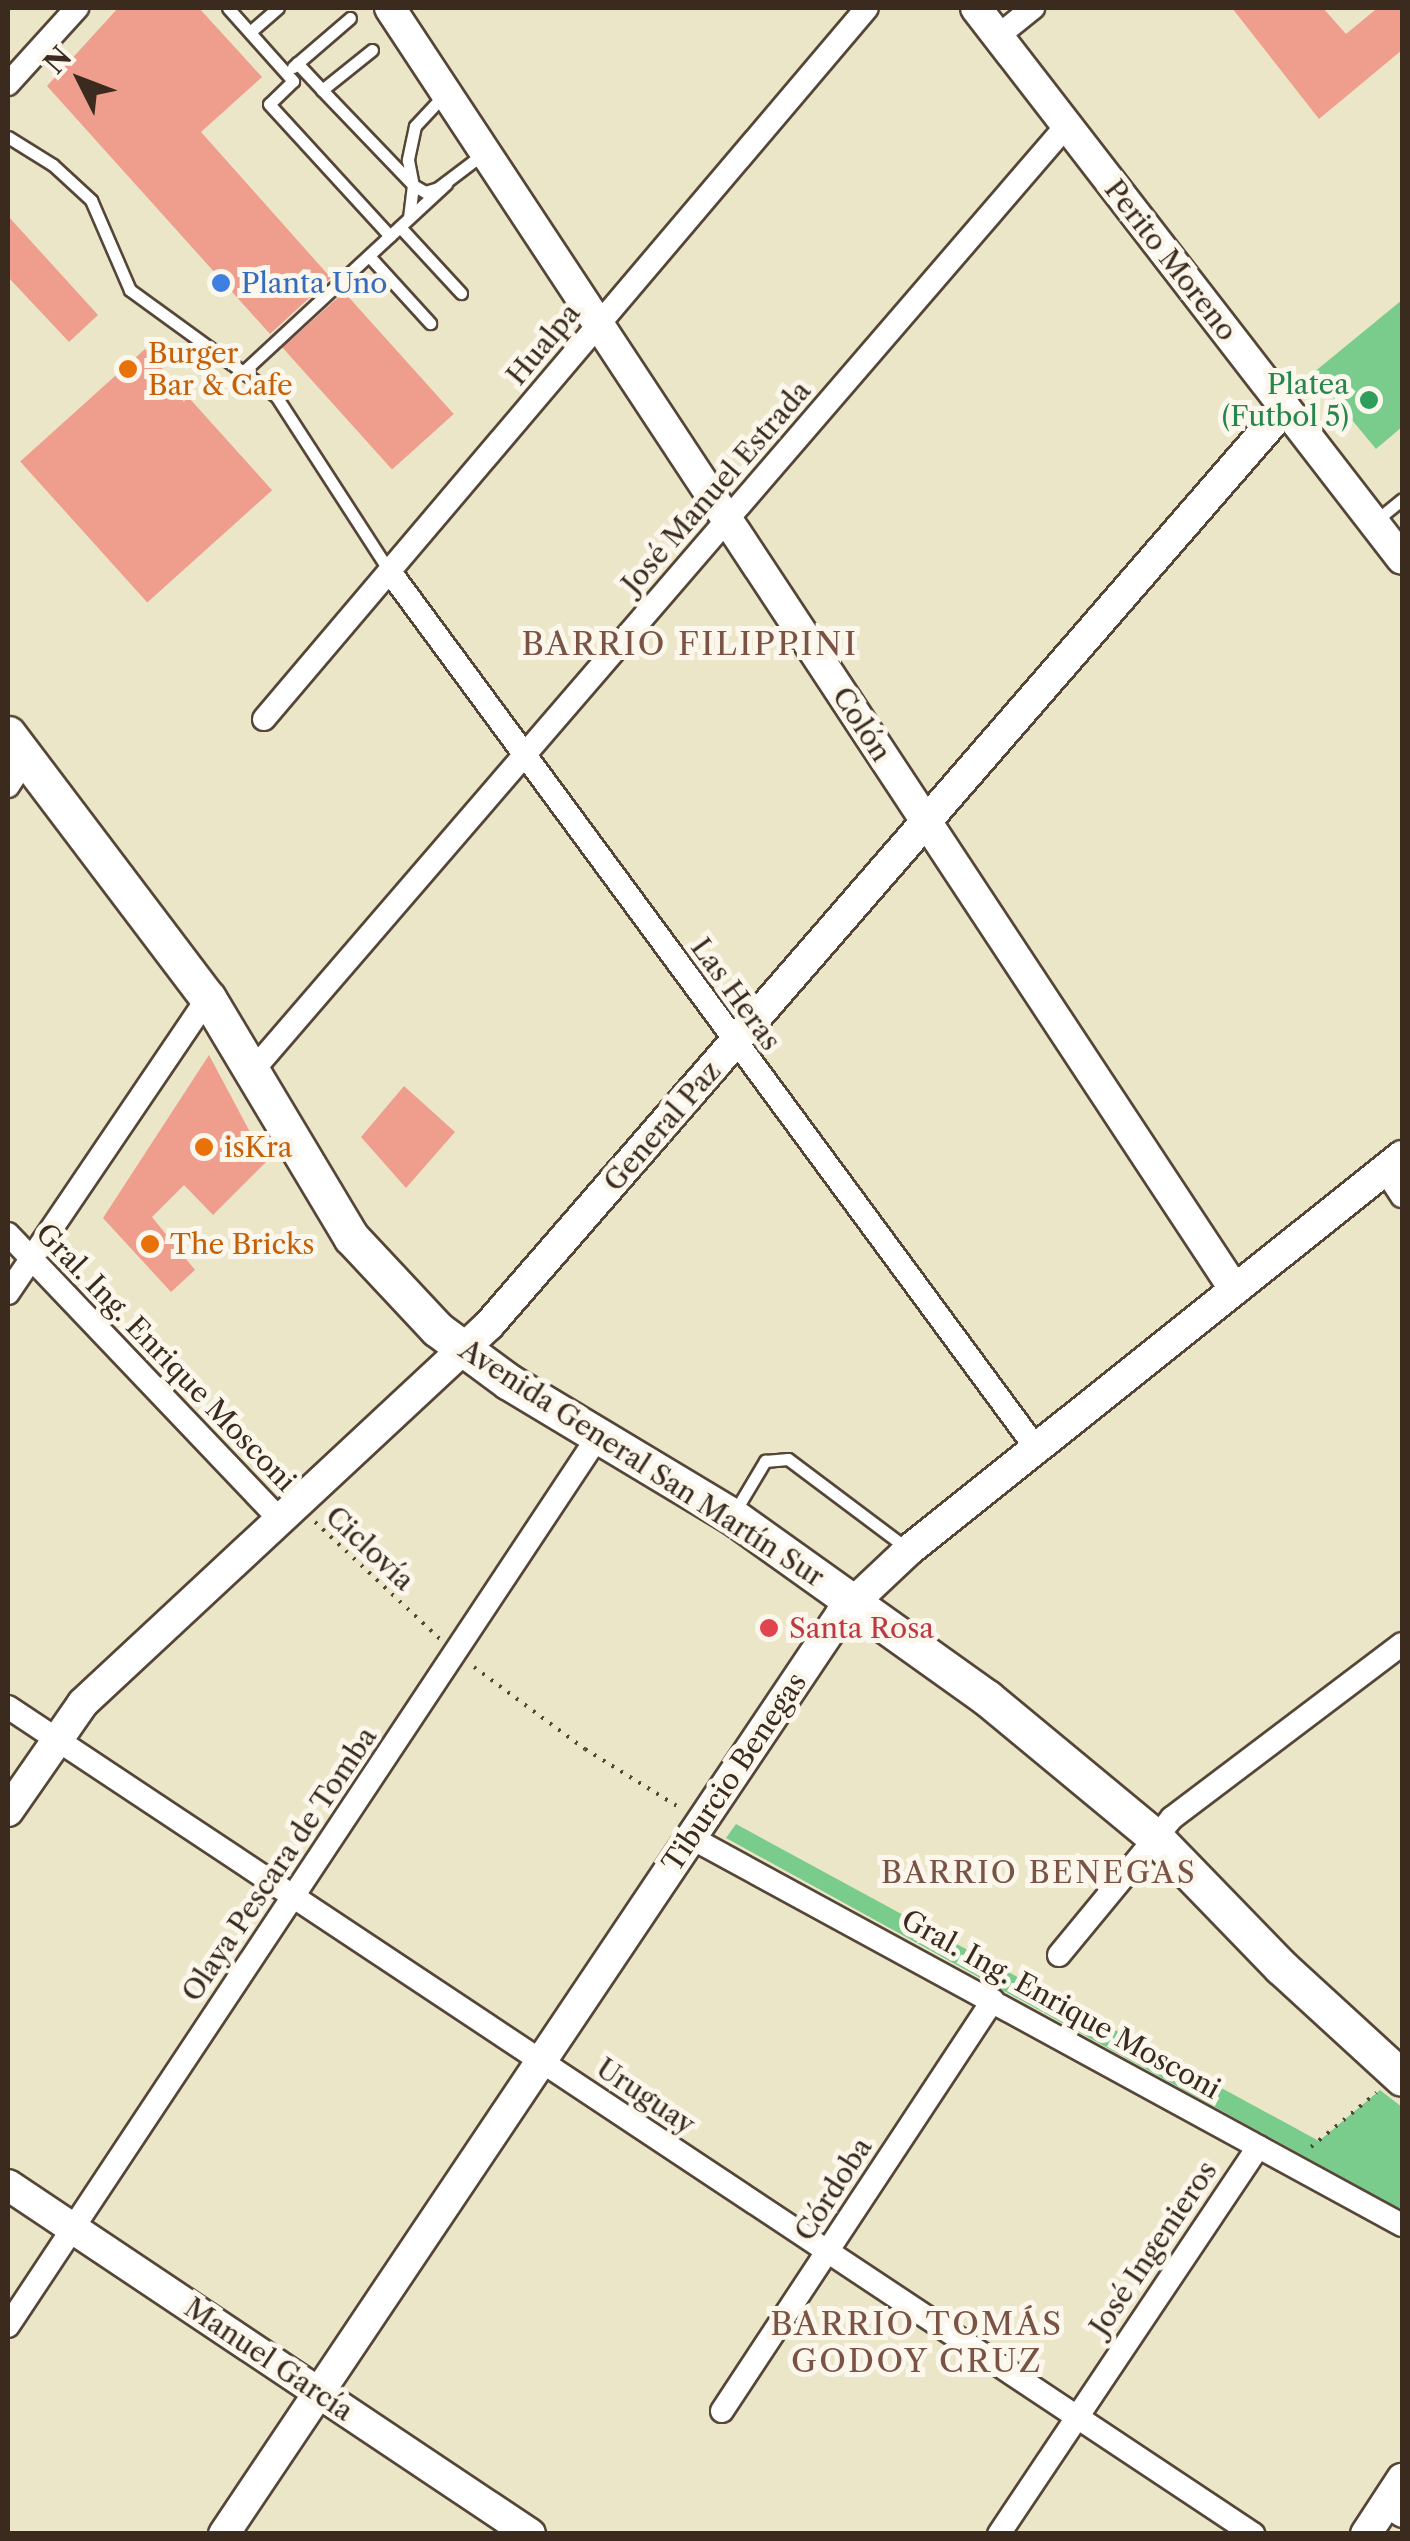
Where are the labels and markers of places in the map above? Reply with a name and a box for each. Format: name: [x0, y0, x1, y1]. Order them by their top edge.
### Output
place label: Planta Uno: [241, 266, 388, 300]
marker: Planta Uno: [210, 272, 232, 294]
place label: Burger Bar & Cafe: [148, 336, 293, 402]
marker: Burger Bar & Cafe: [117, 358, 139, 380]
place label: Platea (Futbol 5): [1222, 367, 1349, 433]
marker: Platea (Futbol 5): [1358, 389, 1380, 411]
place label: isKra: [224, 1130, 293, 1164]
marker: isKra: [193, 1136, 215, 1158]
place label: The Bricks: [170, 1227, 314, 1261]
marker: The Bricks: [139, 1233, 161, 1255]
place label: Santa Rosa: [789, 1611, 934, 1645]
marker: Santa Rosa: [758, 1617, 780, 1639]

